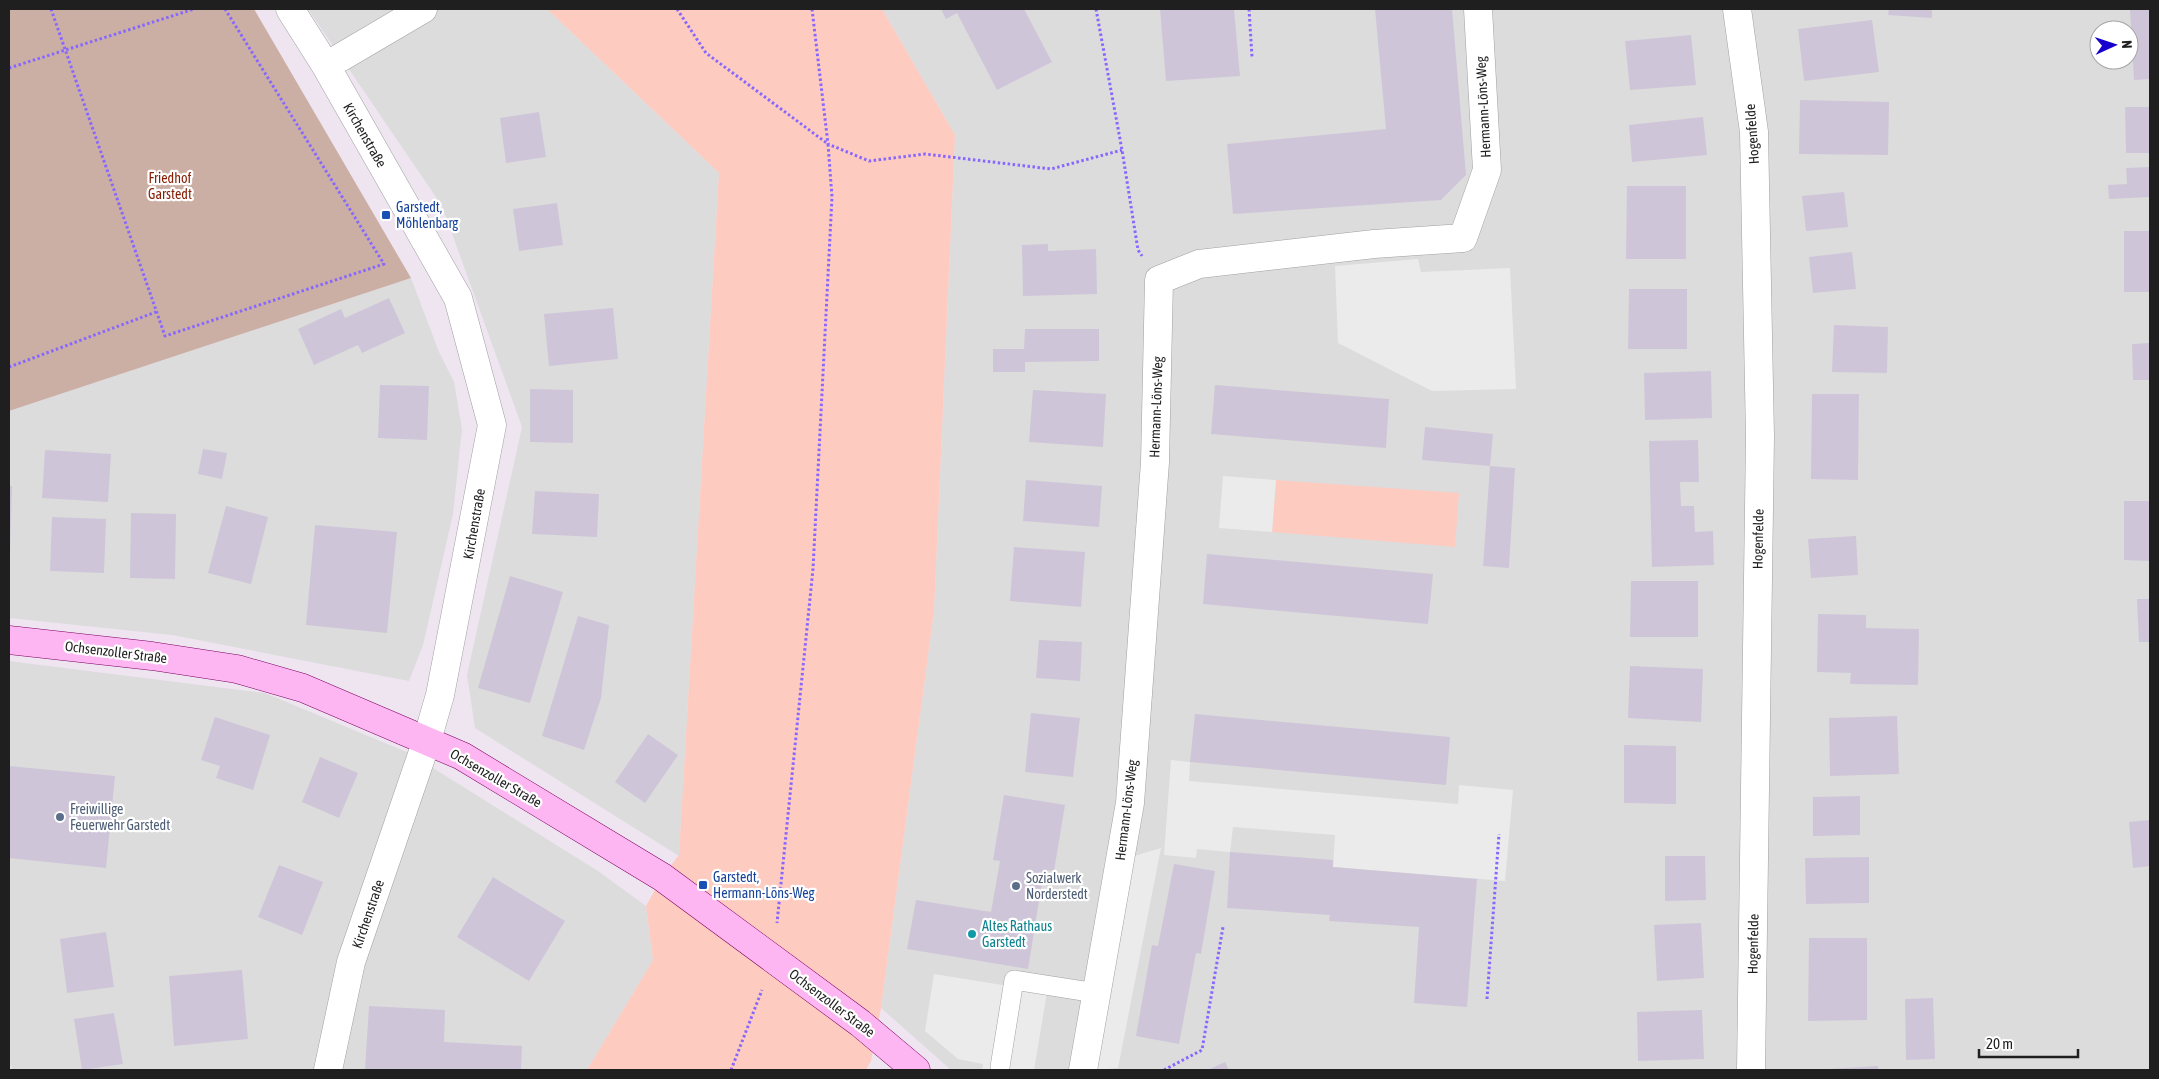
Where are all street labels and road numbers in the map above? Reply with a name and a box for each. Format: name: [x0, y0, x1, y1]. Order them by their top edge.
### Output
street label: Hermann-Löns-Weg: [1472, 56, 1494, 158]
street label: Kirchenstraße: [340, 100, 390, 170]
street label: Hogenfelde: [1742, 103, 1762, 165]
street label: Hermann-Löns-Weg: [1146, 356, 1166, 458]
street label: Kirchenstraße: [460, 487, 488, 561]
street label: Hogenfelde: [1749, 509, 1767, 569]
street label: Ochsenzoller Straße: [64, 638, 168, 666]
street label: Ochsenzoller Straße: [448, 745, 544, 811]
street label: Hermann-Löns-Weg: [1112, 759, 1140, 861]
street label: Kirchenstraße: [349, 878, 387, 950]
street label: Hogenfelde: [1744, 914, 1762, 974]
street label: Ochsenzoller Straße: [786, 966, 878, 1040]

